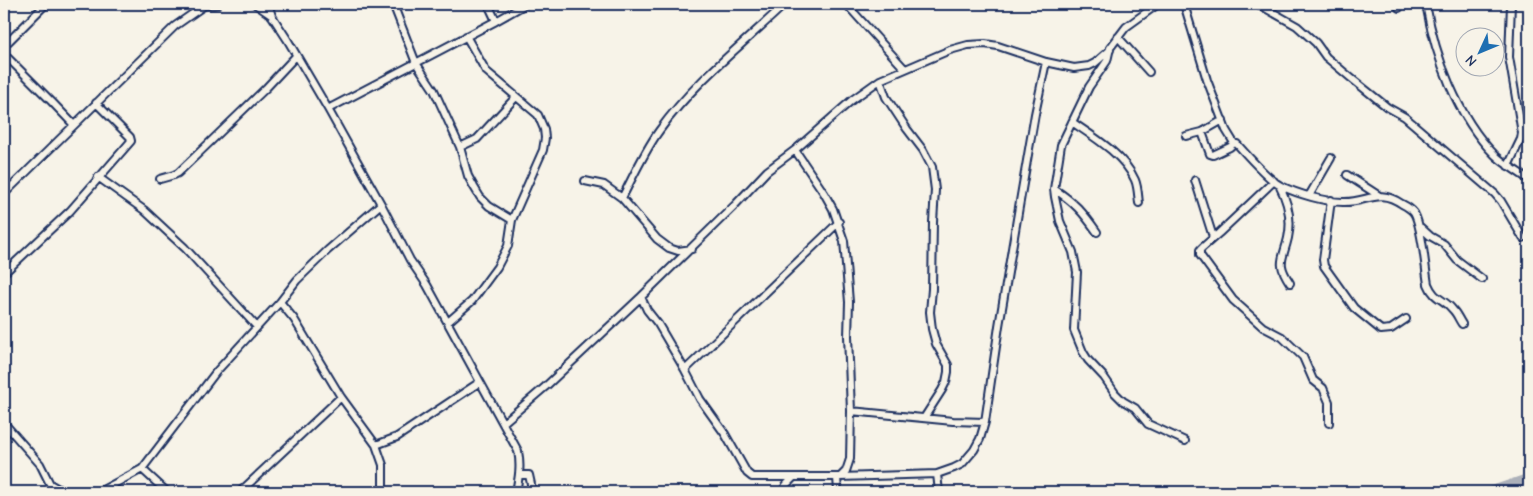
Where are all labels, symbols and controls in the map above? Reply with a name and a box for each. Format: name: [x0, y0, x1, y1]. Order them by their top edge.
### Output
north arrow: [1456, 28, 1506, 78]
text: N: [1462, 51, 1480, 70]

